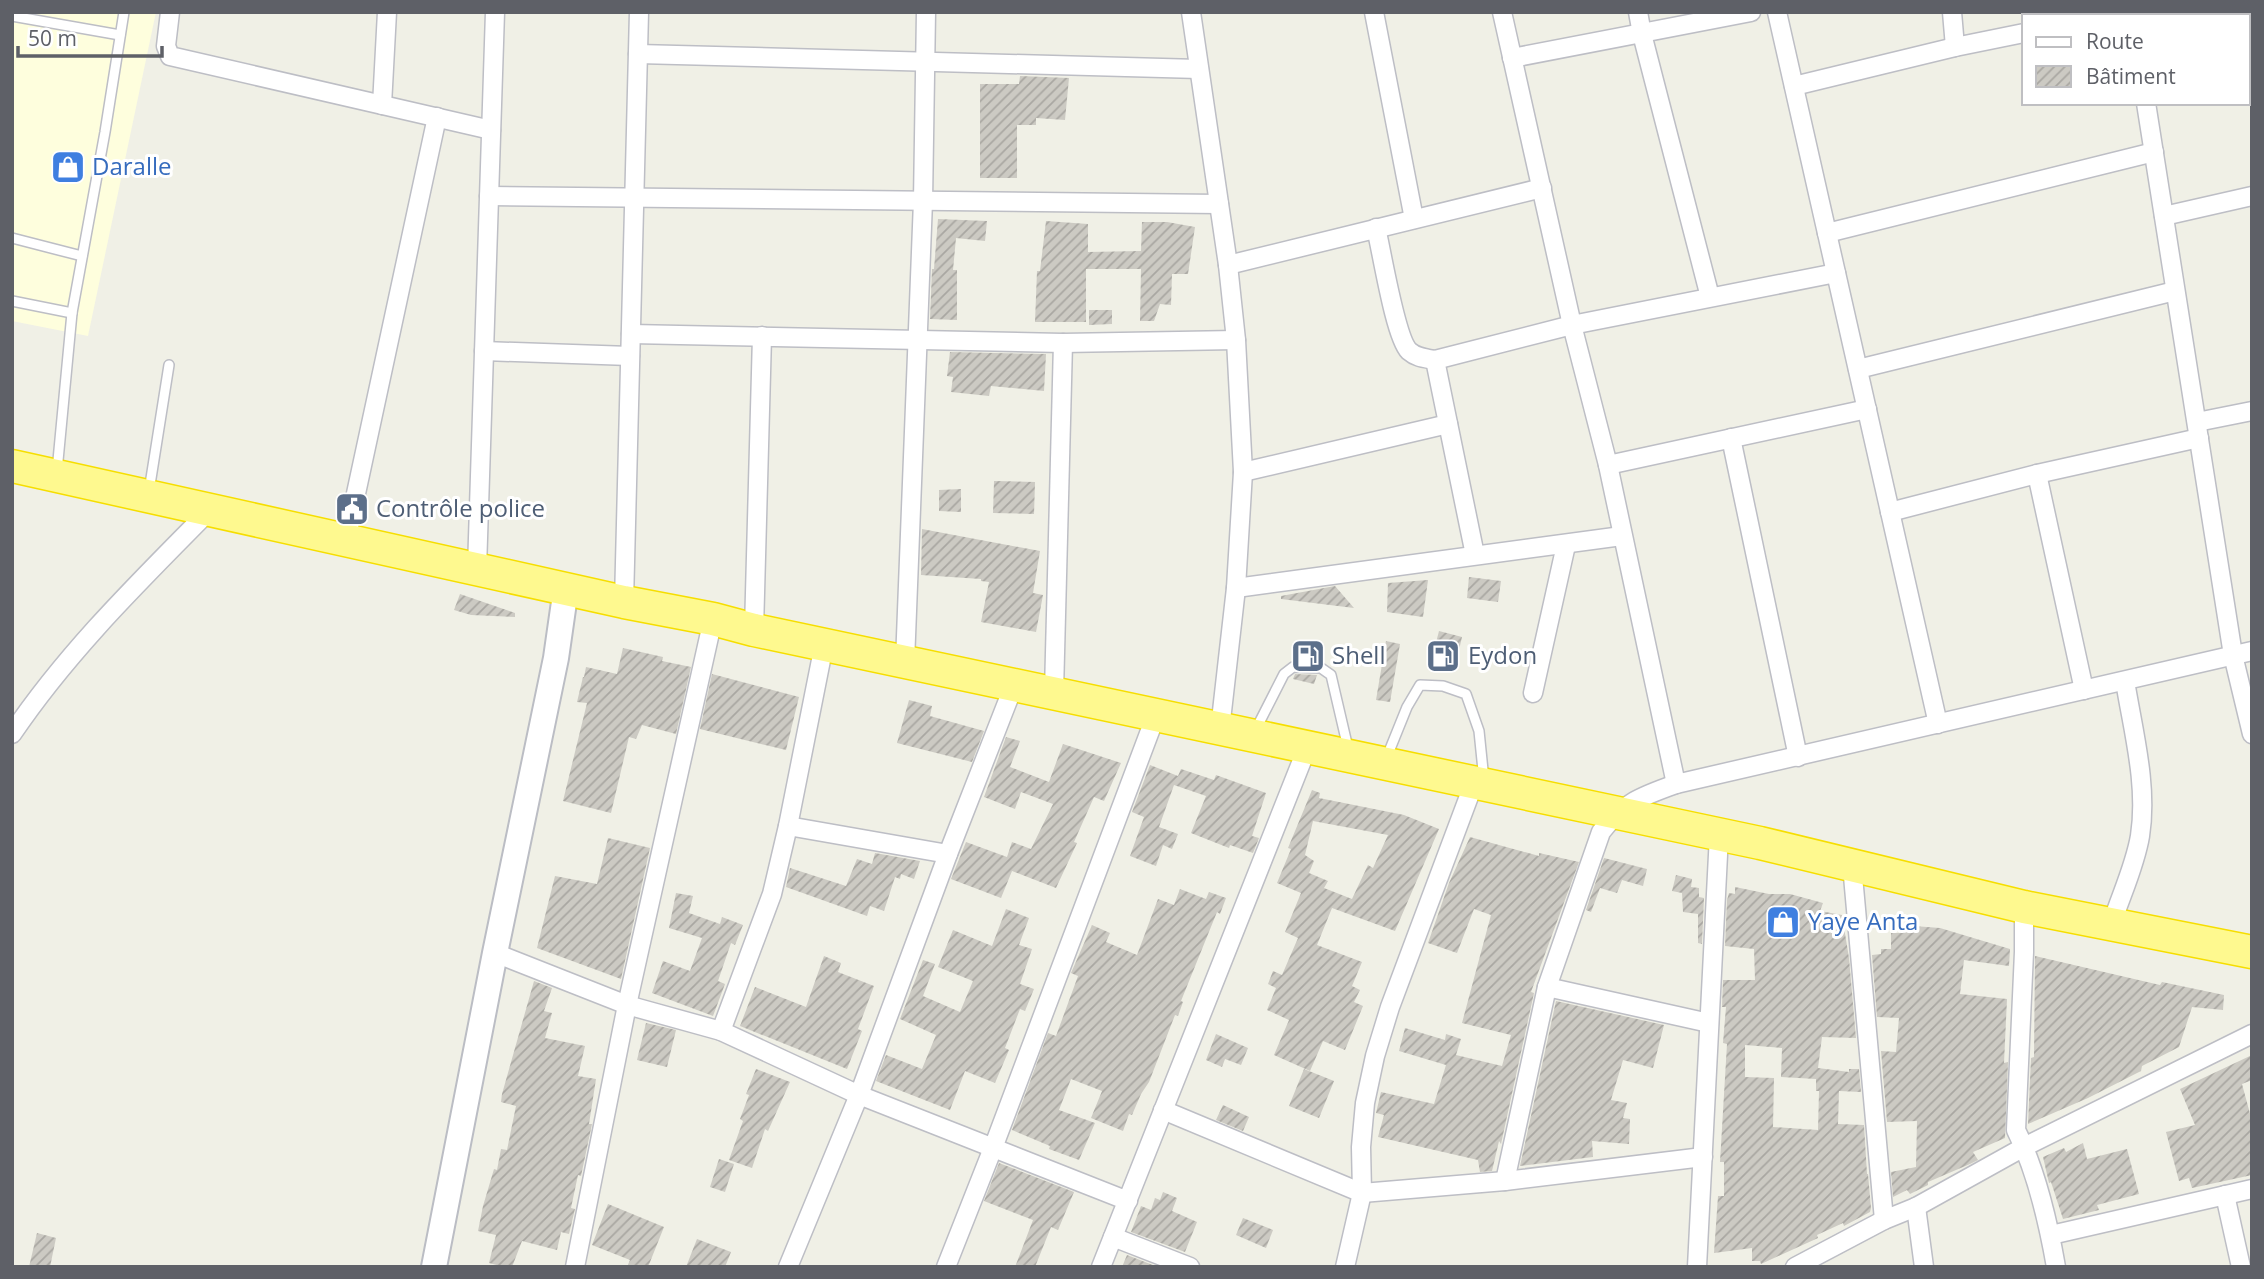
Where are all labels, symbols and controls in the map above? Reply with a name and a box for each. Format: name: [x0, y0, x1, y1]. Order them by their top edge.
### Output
scale bar: [18, 14, 161, 58]
legend: [2022, 14, 2250, 105]
text: 50 m: [28, 24, 77, 52]
text: Route: [2086, 27, 2144, 55]
text: Bâtiment: [2086, 62, 2176, 90]
shop icon: Daralle: [49, 148, 87, 186]
place label: Daralle: [92, 149, 172, 182]
public building icon: Contrôle police: [333, 490, 371, 528]
place label: Contrôle police: [376, 491, 545, 524]
fuel station icon: Shell: [1289, 637, 1327, 675]
fuel station icon: Eydon: [1424, 637, 1462, 675]
place label: Shell: [1332, 638, 1385, 671]
place label: Eydon: [1468, 638, 1537, 671]
shop icon: Yaye Anta: [1764, 903, 1802, 941]
place label: Yaye Anta: [1808, 904, 1918, 937]

